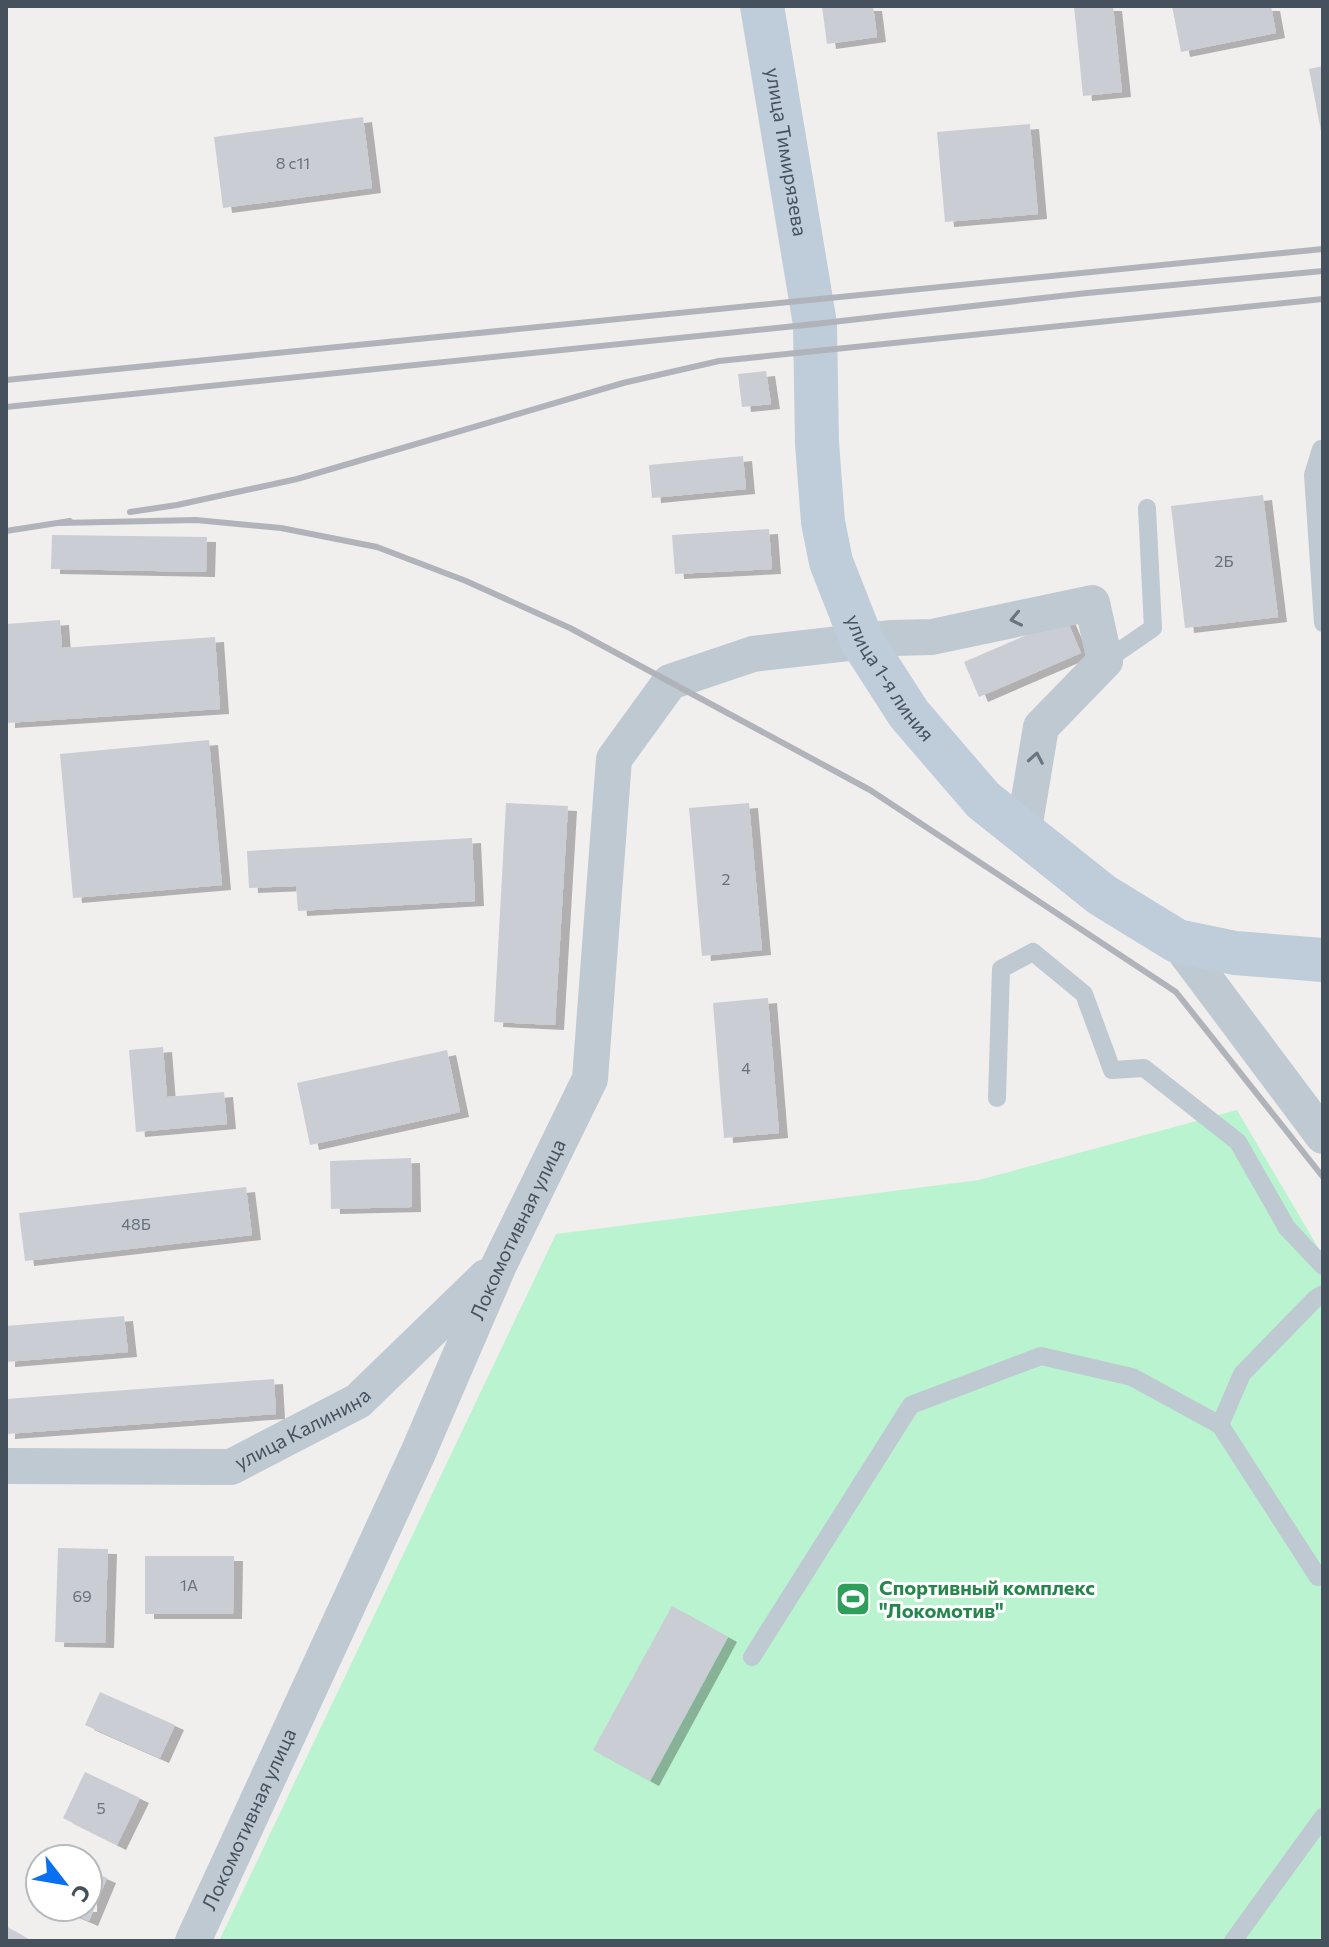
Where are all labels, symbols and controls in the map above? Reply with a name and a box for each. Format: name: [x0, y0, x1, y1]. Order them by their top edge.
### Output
street label: улица Тимирязева: [761, 66, 813, 238]
house number: 8 с11: [276, 153, 310, 172]
house number: 2Б: [1215, 551, 1233, 570]
one-way arrow: [1010, 610, 1023, 627]
street label: улица 1-я линия: [842, 611, 940, 746]
one-way arrow: [1027, 751, 1044, 765]
house number: 2: [722, 869, 731, 888]
house number: 4: [741, 1058, 751, 1077]
street label: Локомотивная улица: [464, 1135, 570, 1323]
house number: 48Б: [121, 1214, 151, 1233]
street label: улица Калинина: [230, 1383, 375, 1474]
house number: 1А: [180, 1575, 198, 1594]
place label: Спортивный комплекс "Локомотив": [879, 1575, 1095, 1622]
sports icon: Спортивный комплекс "Локомотив": [834, 1580, 872, 1618]
house number: 69: [72, 1586, 92, 1605]
street label: Локомотивная улица: [196, 1724, 300, 1914]
house number: 5: [96, 1798, 106, 1817]
north arrow: [24, 1843, 104, 1923]
text: С: [66, 1880, 97, 1907]

